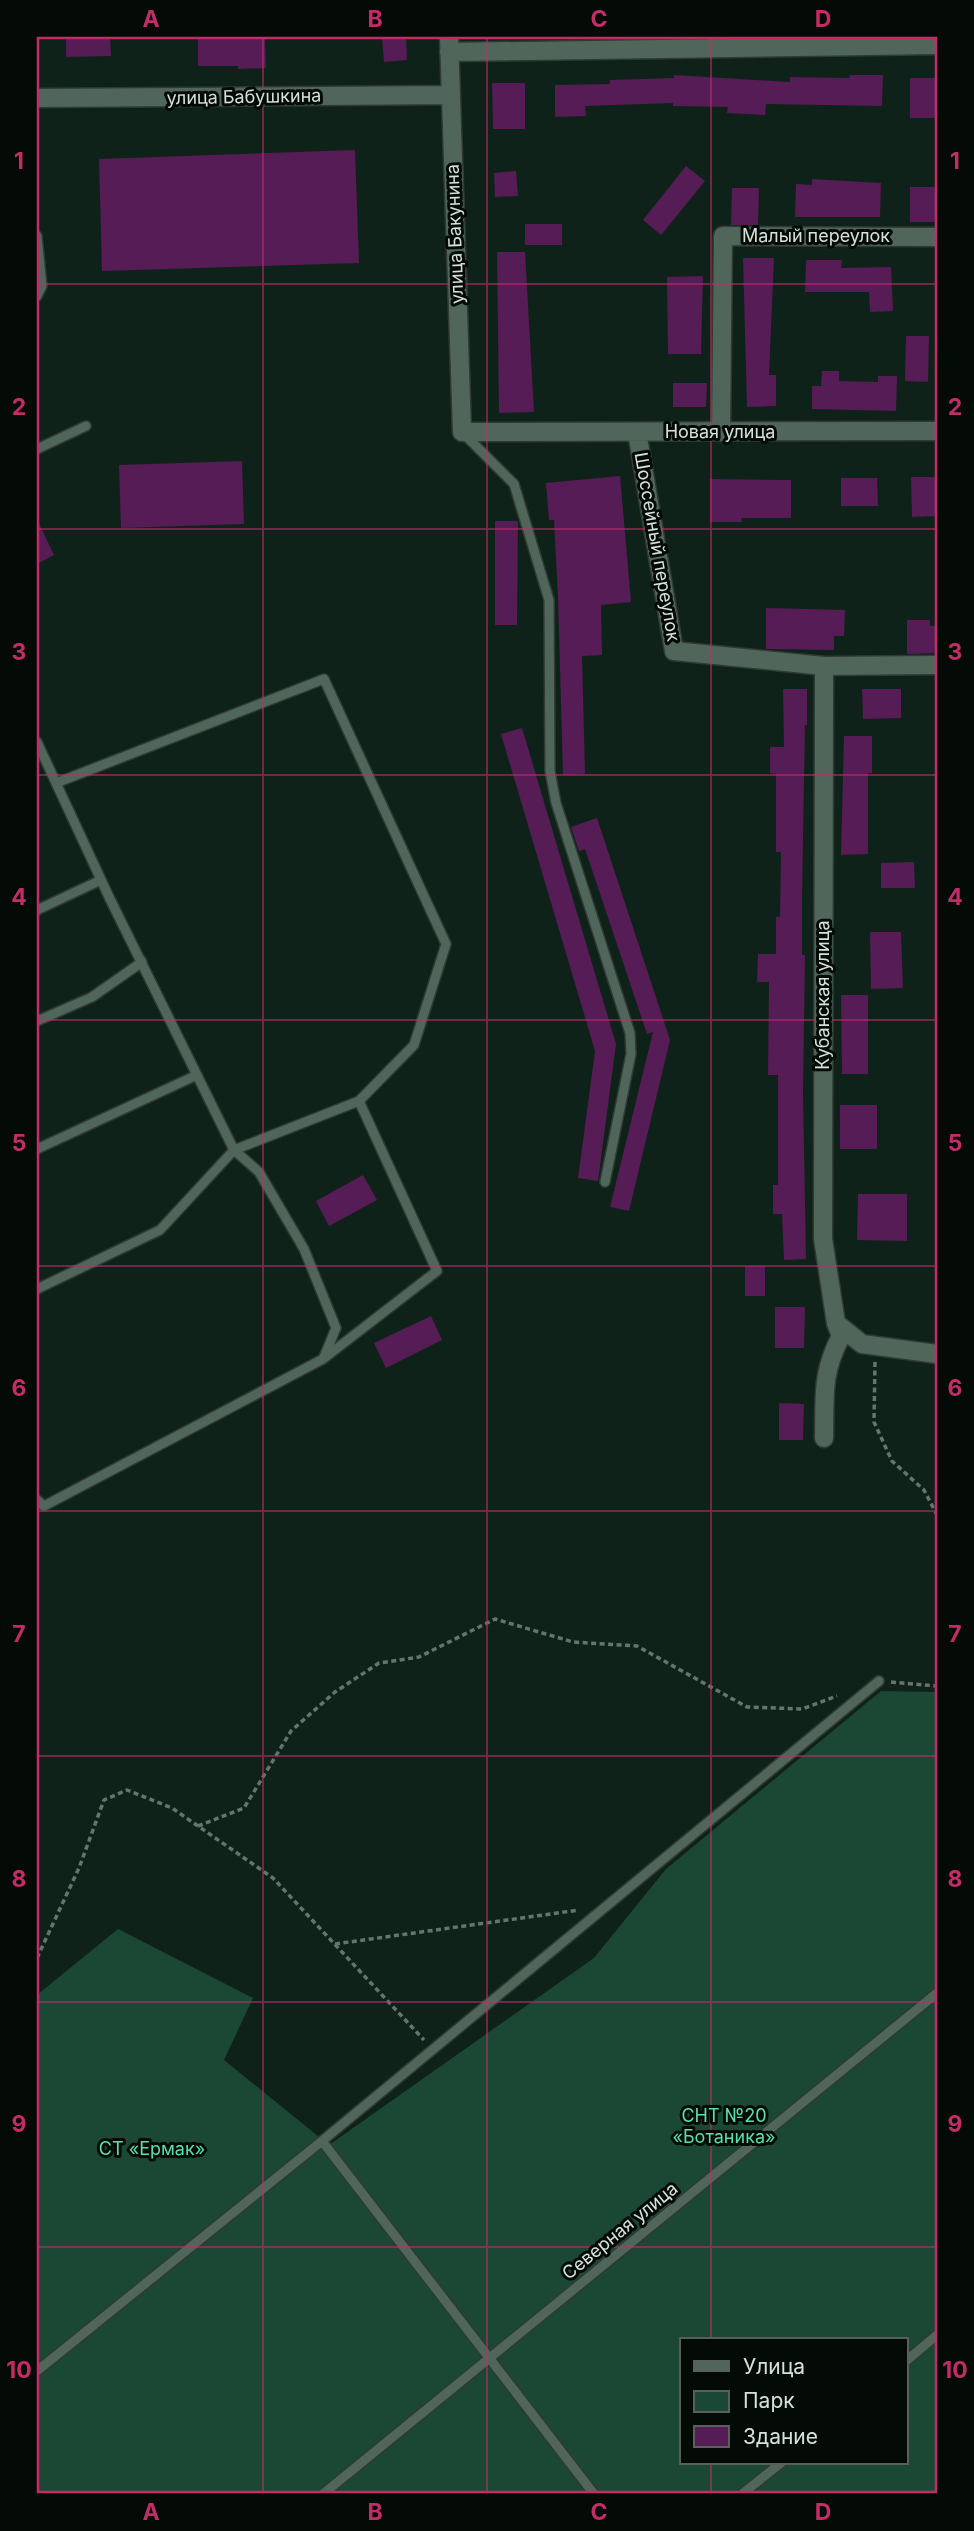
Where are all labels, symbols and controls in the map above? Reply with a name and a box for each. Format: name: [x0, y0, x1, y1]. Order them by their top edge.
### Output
text: A: [142, 5, 160, 33]
text: B: [367, 5, 383, 33]
text: C: [590, 5, 608, 33]
text: D: [815, 5, 831, 33]
street label: улица Бабушкина: [166, 85, 322, 108]
text: 1: [14, 147, 24, 175]
text: 1: [950, 147, 960, 175]
street label: улица Бакунина: [442, 164, 467, 304]
street label: Малый переулок: [742, 225, 890, 246]
text: 2: [12, 393, 26, 421]
text: 2: [948, 393, 962, 421]
street label: Новая улица: [665, 421, 775, 442]
street label: Шоссейный переулок: [631, 451, 685, 643]
text: 3: [12, 638, 26, 666]
text: 3: [948, 638, 962, 666]
text: 4: [11, 883, 27, 911]
text: 4: [947, 883, 963, 911]
street label: Кубанская улица: [812, 920, 833, 1070]
text: 5: [12, 1129, 26, 1157]
text: 5: [948, 1129, 962, 1157]
text: 6: [12, 1374, 26, 1402]
text: 6: [948, 1374, 962, 1402]
text: 7: [12, 1620, 26, 1648]
text: 7: [948, 1620, 962, 1648]
text: 8: [12, 1865, 26, 1893]
text: 8: [948, 1865, 962, 1893]
park label: СНТ №20 «Ботаника»: [672, 2105, 776, 2147]
text: 9: [12, 2110, 26, 2138]
text: 9: [948, 2110, 962, 2138]
park label: СТ «Ермак»: [99, 2138, 205, 2159]
street label: Северная улица: [558, 2178, 682, 2284]
legend: [680, 2338, 908, 2464]
text: Улица: [743, 2354, 805, 2379]
text: 10: [6, 2356, 32, 2384]
text: 10: [942, 2356, 968, 2384]
text: Парк: [743, 2388, 795, 2413]
text: Здание: [743, 2424, 818, 2449]
text: A: [142, 2498, 160, 2526]
text: B: [367, 2498, 383, 2526]
text: C: [590, 2498, 608, 2526]
text: D: [815, 2498, 831, 2526]

